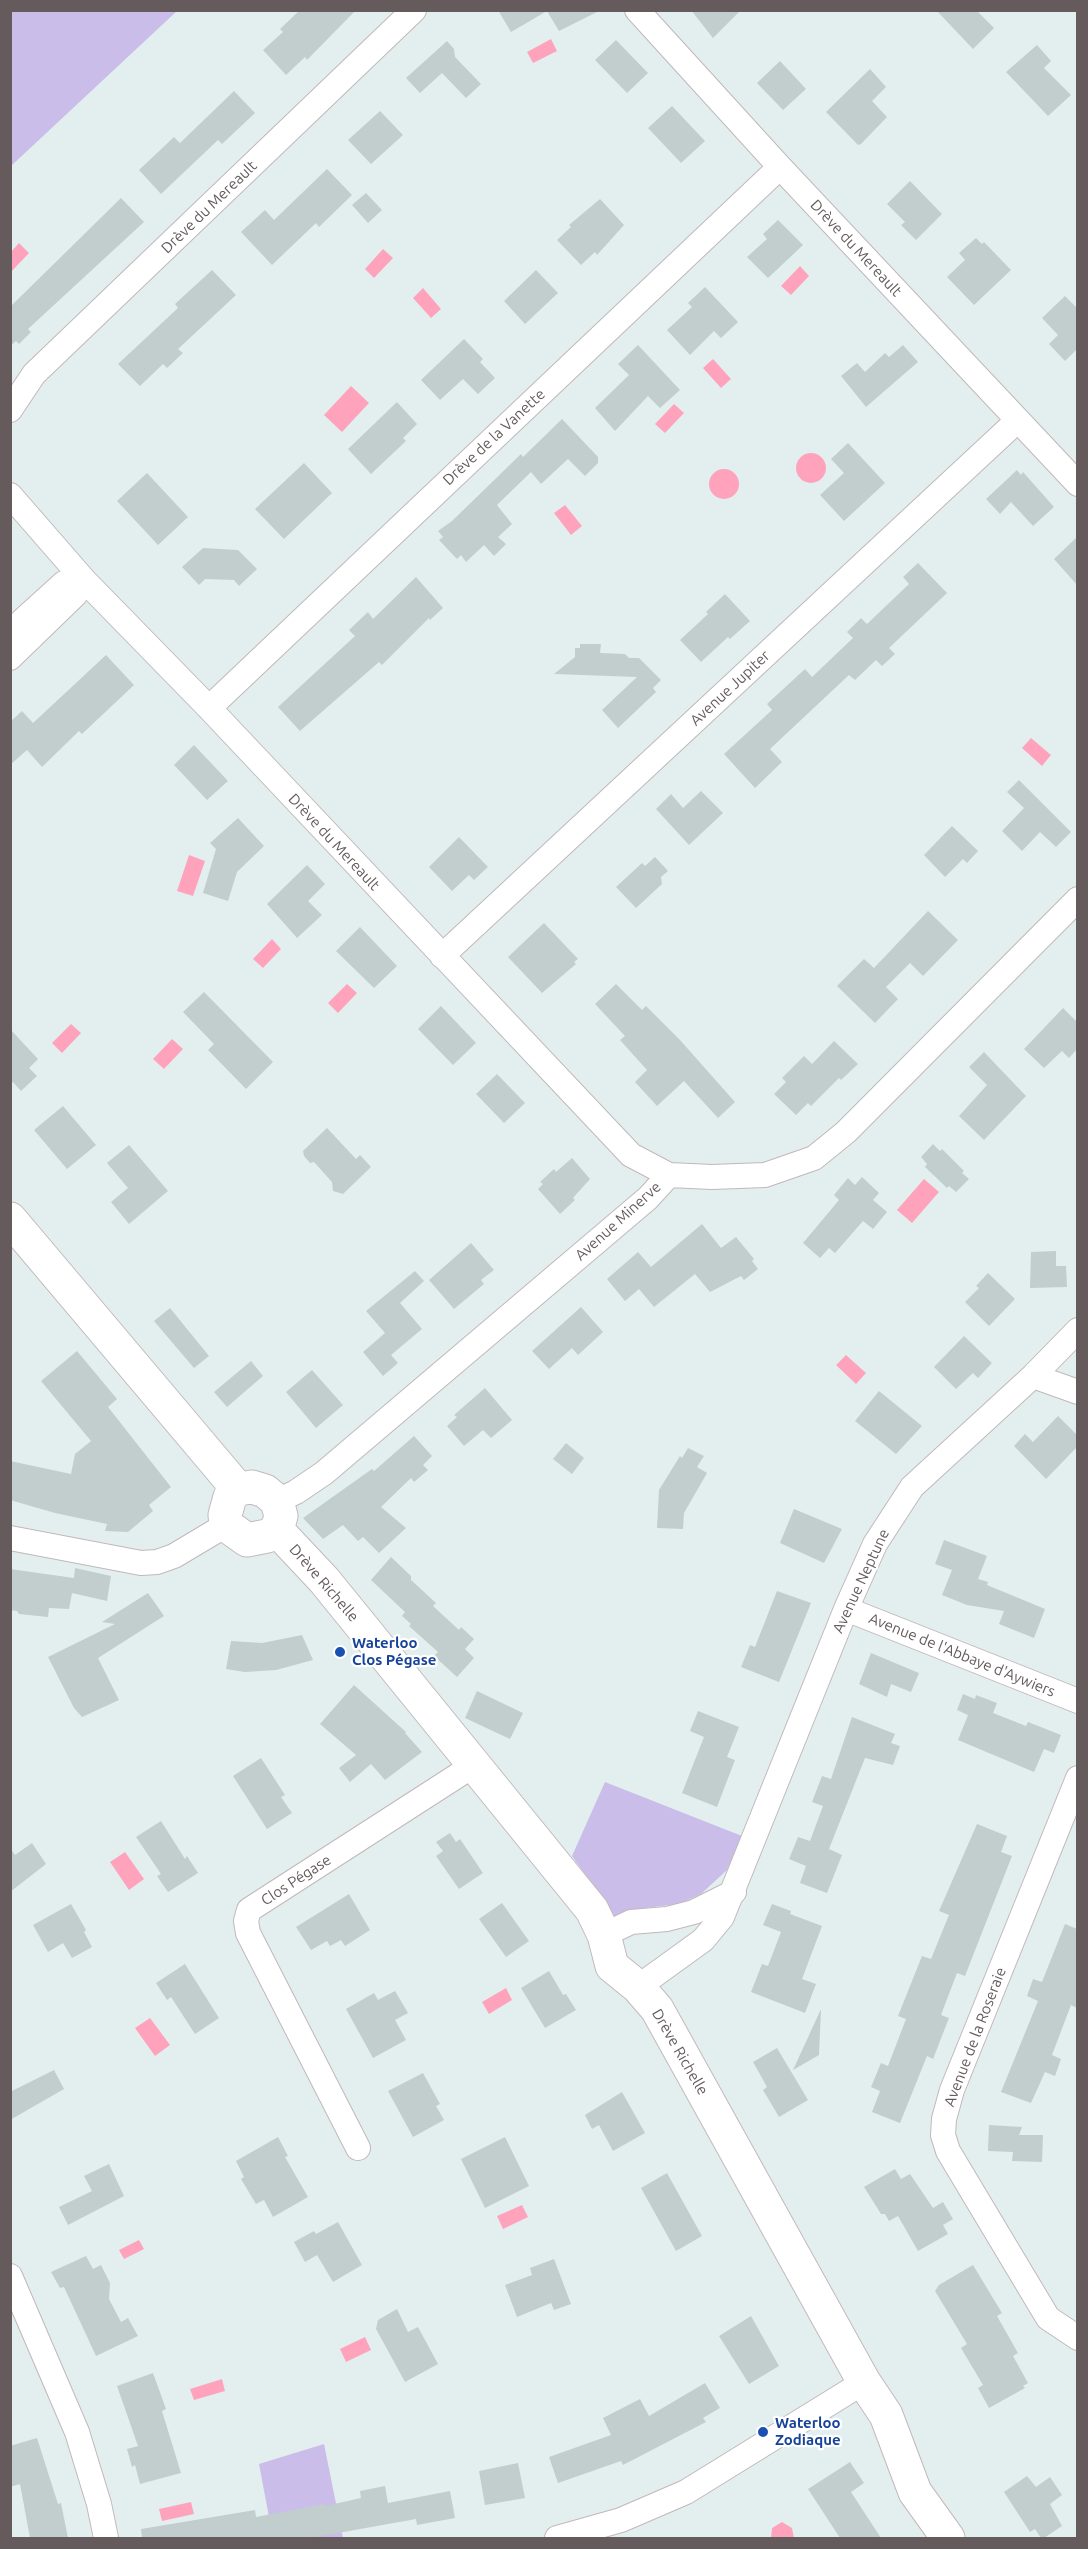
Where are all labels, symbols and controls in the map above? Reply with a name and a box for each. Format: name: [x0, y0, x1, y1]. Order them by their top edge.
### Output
street label: Drève du Mereault: [158, 157, 260, 257]
street label: Drève du Mereault: [807, 196, 905, 300]
street label: Drève de la Vanette: [439, 385, 549, 489]
street label: Avenue Jupiter: [687, 647, 773, 729]
street label: Drève du Mereault: [285, 790, 383, 894]
street label: Avenue Minerve: [571, 1178, 665, 1264]
street label: Avenue Neptune: [829, 1526, 893, 1636]
street label: Drève Richelle: [286, 1541, 362, 1625]
street label: Avenue de l'Abbaye d'Aywiers: [866, 1609, 1058, 1701]
place label: Waterloo Clos Pégase: [352, 1634, 436, 1669]
marker: Waterloo Clos Pégase: [333, 1645, 347, 1659]
street label: Clos Pégase: [258, 1851, 334, 1909]
street label: Avenue de la Roseraie: [940, 1965, 1010, 2109]
street label: Drève Richelle: [648, 2006, 712, 2098]
place label: Waterloo Zodiaque: [775, 2414, 841, 2449]
marker: Waterloo Zodiaque: [756, 2425, 770, 2439]

